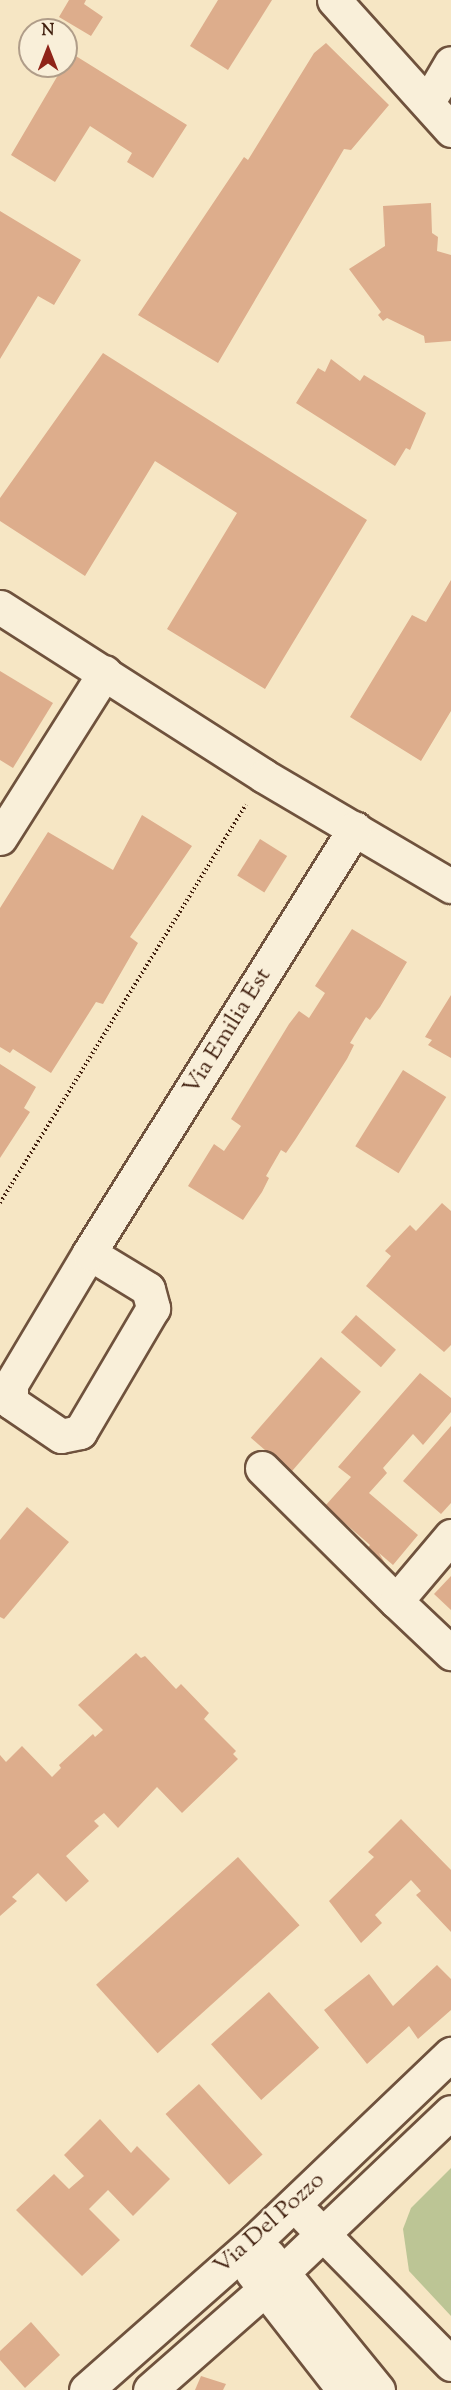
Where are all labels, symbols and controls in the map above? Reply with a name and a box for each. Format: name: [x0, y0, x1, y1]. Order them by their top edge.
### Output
north arrow: [18, 18, 78, 78]
text: N: [42, 20, 54, 43]
street label: Via Emilia Est: [178, 963, 278, 1101]
street label: Via Del Pozzo: [208, 2167, 332, 2281]

